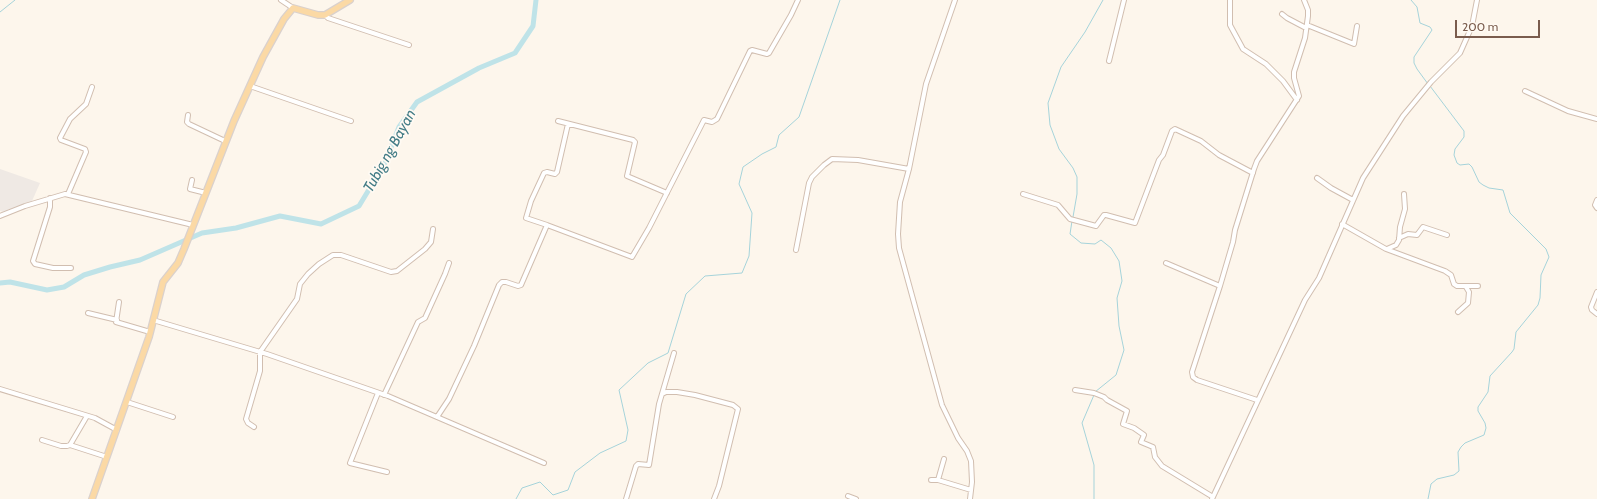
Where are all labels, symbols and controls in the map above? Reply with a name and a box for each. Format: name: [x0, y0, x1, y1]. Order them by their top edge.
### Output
scale bar: [1457, 12, 1542, 38]
text: 200 m: [1462, 19, 1498, 34]
water label: Tubig ng Bayan: [360, 107, 420, 195]

